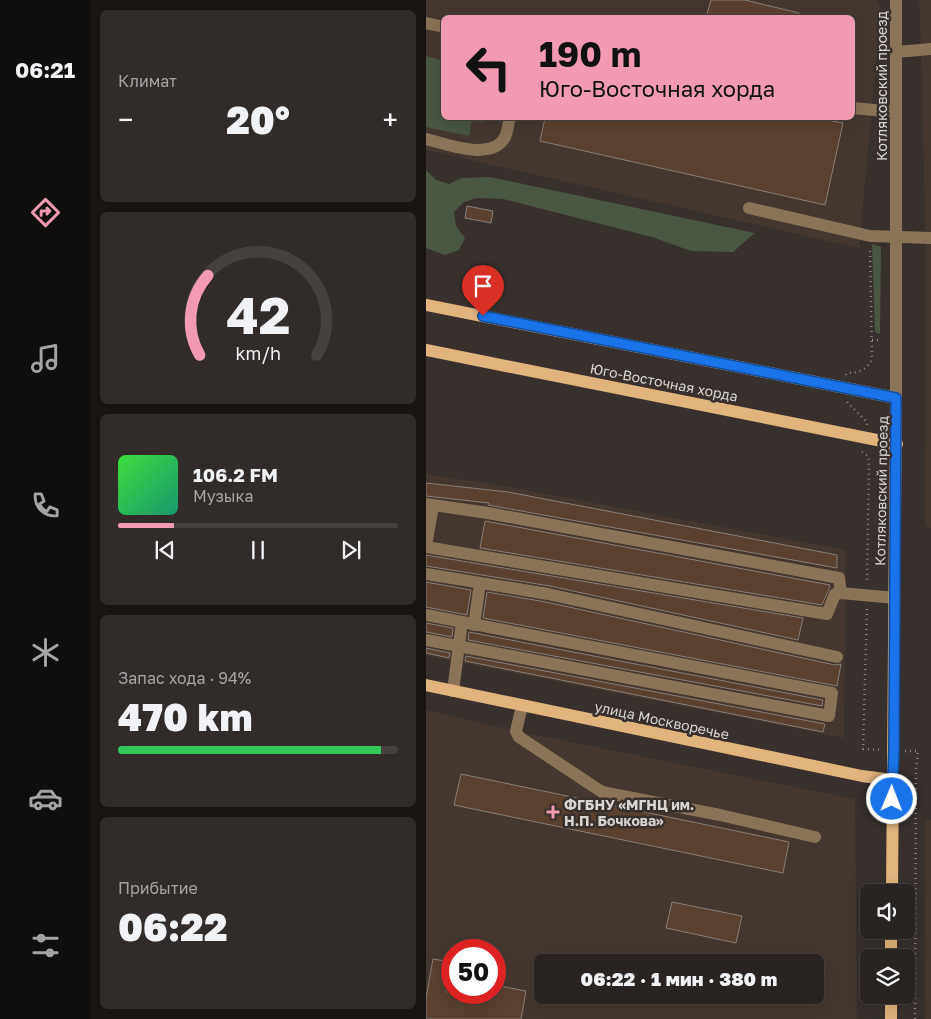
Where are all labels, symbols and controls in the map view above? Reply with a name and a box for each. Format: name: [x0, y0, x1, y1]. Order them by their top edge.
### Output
street label: Котляковский проезд: [873, 11, 890, 161]
text: 190 m: [539, 33, 641, 75]
icon: left: [456, 35, 521, 100]
text: 06:21: [15, 56, 75, 83]
text: Климат: [118, 71, 177, 91]
text: Юго-Восточная хорда: [539, 75, 775, 102]
text: 20°: [226, 97, 290, 142]
text: −: [118, 103, 133, 136]
text: +: [383, 103, 398, 136]
icon: directions: [28, 195, 63, 230]
pin: [462, 265, 504, 316]
icon: arrive: [469, 272, 497, 300]
text: 42: [226, 283, 290, 345]
icon: music: [28, 341, 63, 376]
text: km/h: [235, 342, 281, 364]
street label: Юго-Восточная хорда: [589, 359, 739, 405]
street label: Котляковский проезд: [871, 415, 891, 566]
text: 106.2 FM: [193, 463, 278, 486]
text: Музыка: [193, 486, 254, 506]
icon: phone: [28, 488, 63, 523]
icon: previous: [151, 536, 179, 564]
icon: pause: [244, 536, 272, 564]
icon: next: [337, 536, 365, 564]
icon: climate: [28, 635, 63, 670]
text: Запас хода · 94%: [118, 668, 251, 688]
text: 470 km: [118, 694, 253, 739]
street label: улица Москворечье: [593, 697, 731, 743]
position arrow: [865, 772, 917, 824]
icon: car: [28, 781, 63, 816]
place label: ФГБНУ «МГНЦ им. Н.П. Бочкова»: [564, 796, 694, 829]
marker: ФГБНУ «МГНЦ им. Н.П. Бочкова»: [546, 805, 560, 819]
text: Прибытие: [118, 878, 198, 898]
map controls: [860, 884, 915, 1004]
button: sound: [860, 884, 915, 939]
text: 06:22: [118, 904, 227, 949]
icon: filters: [28, 928, 63, 963]
speed limit sign: 50: [441, 939, 506, 1004]
button: layers: [860, 949, 915, 1004]
text: 06:22 · 1 мин · 380 m: [581, 967, 777, 990]

